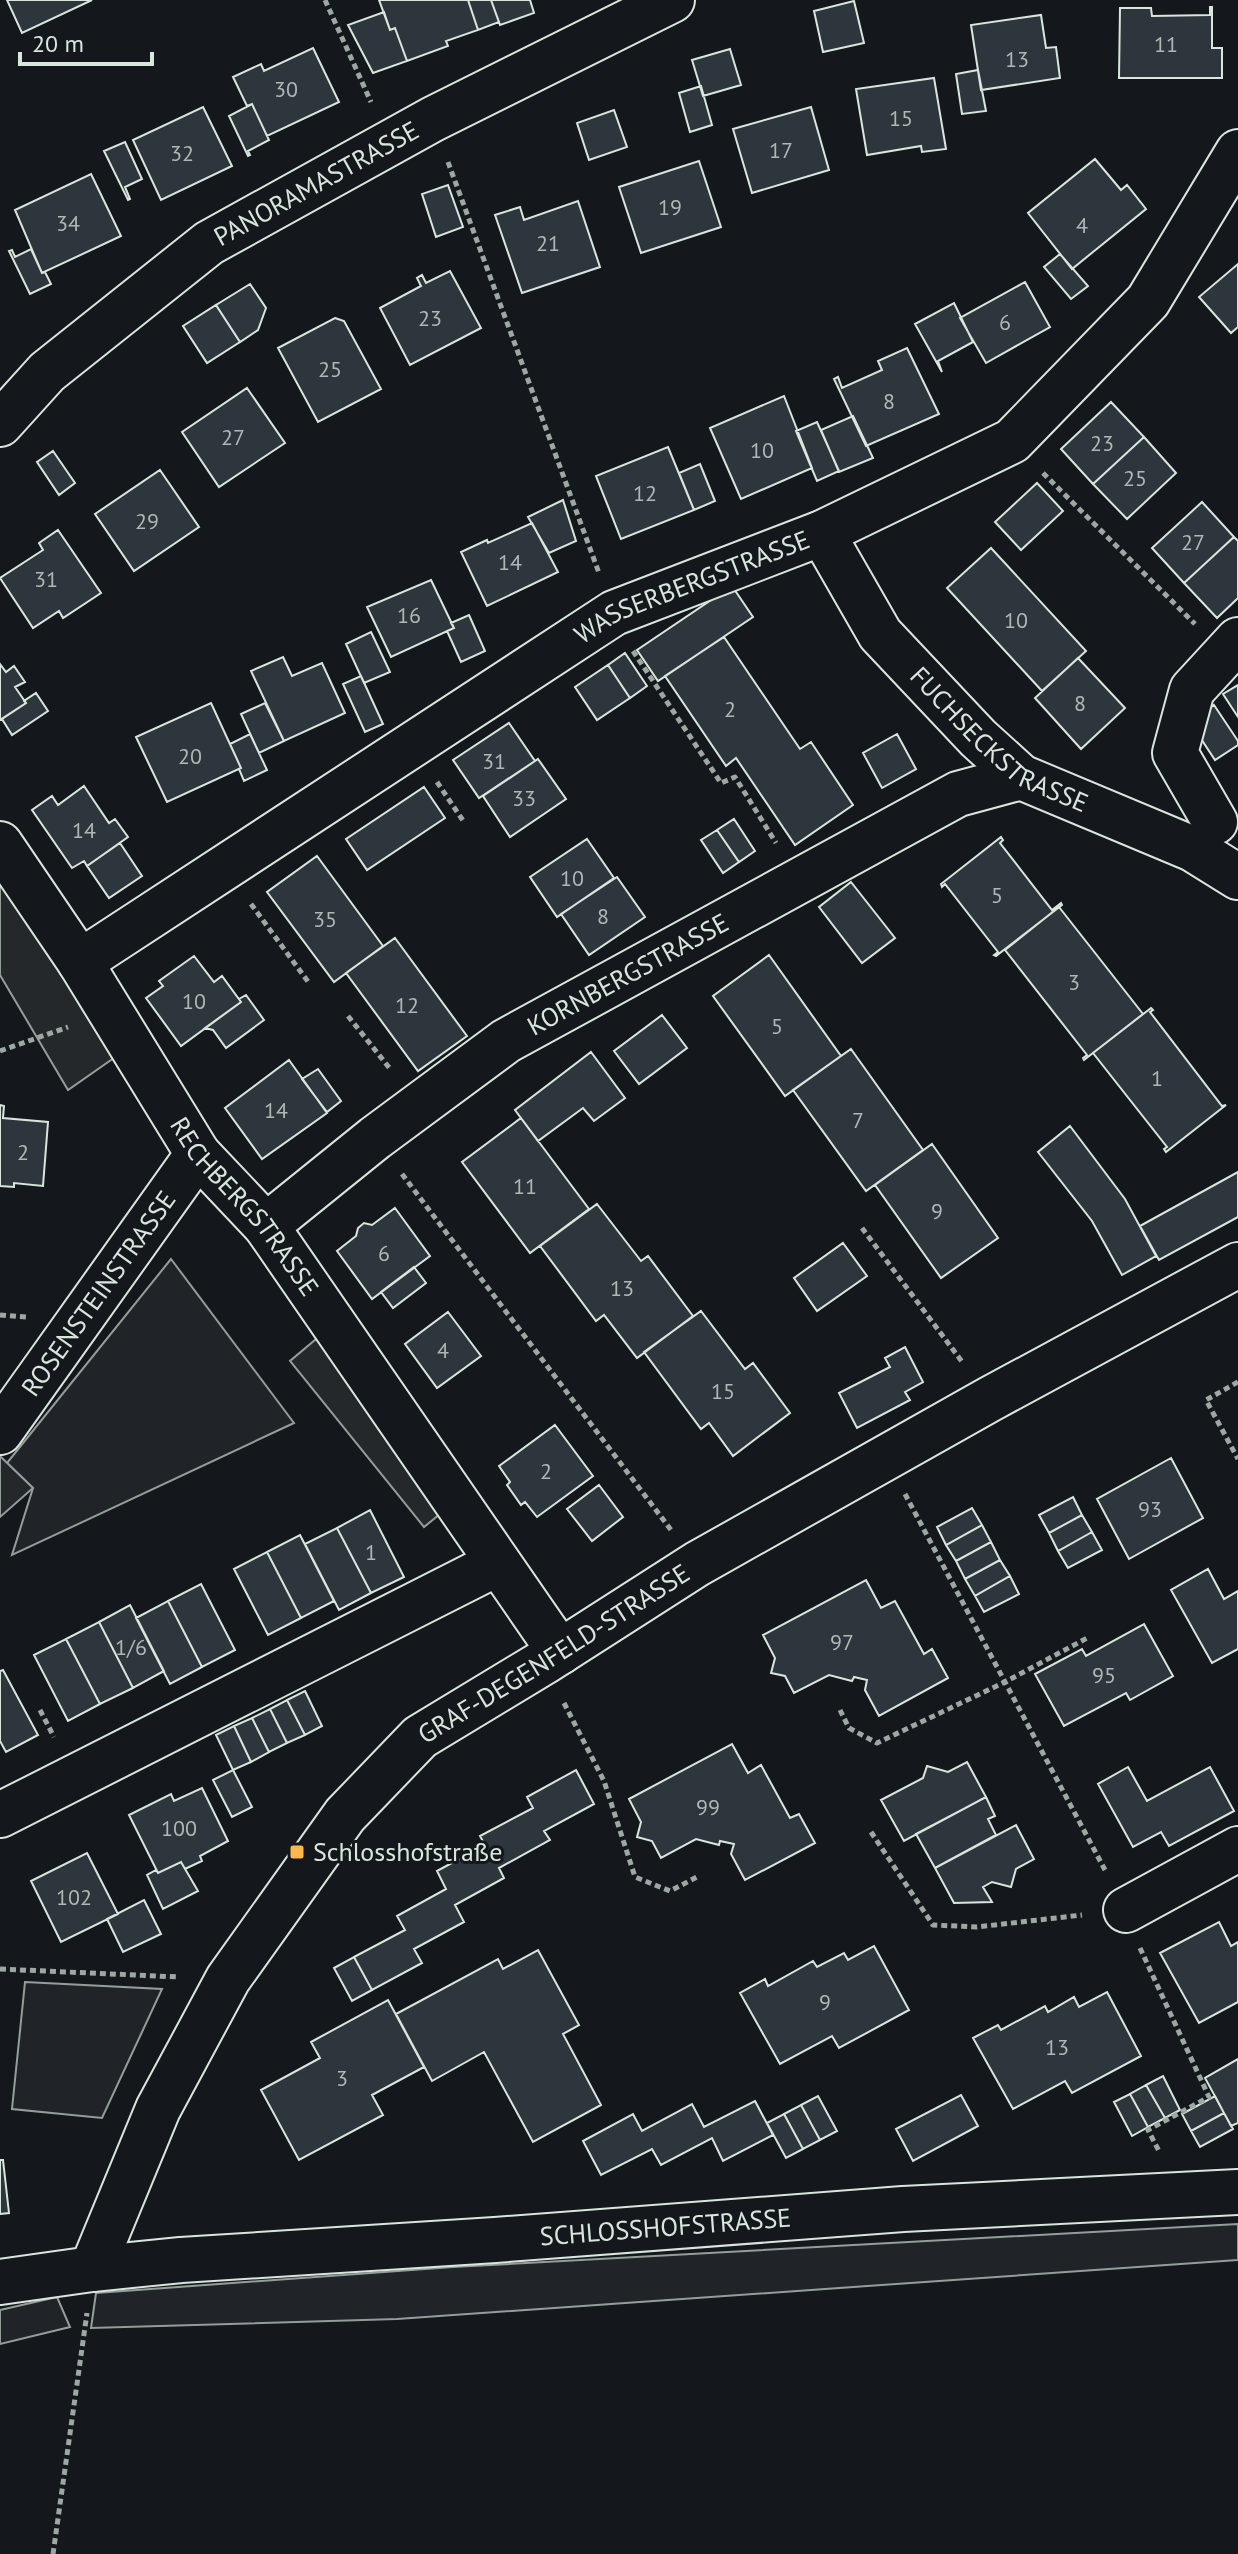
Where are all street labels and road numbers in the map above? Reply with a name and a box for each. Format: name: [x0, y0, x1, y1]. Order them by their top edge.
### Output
street label: PANORAMASTRASSE: [208, 113, 424, 253]
street label: WASSERBERGSTRASSE: [568, 522, 814, 651]
street label: FUCHSECKSTRASSE: [903, 659, 1093, 819]
street label: KORNBERGSTRASSE: [521, 906, 734, 1042]
street label: RECHBERGSTRASSE: [163, 1111, 326, 1302]
street label: ROSENSTEINSTRASSE: [14, 1184, 183, 1402]
street label: GRAF-DEGENFELD-STRASSE: [412, 1556, 696, 1750]
street label: SCHLOSSHOFSTRASSE: [539, 2201, 792, 2253]

